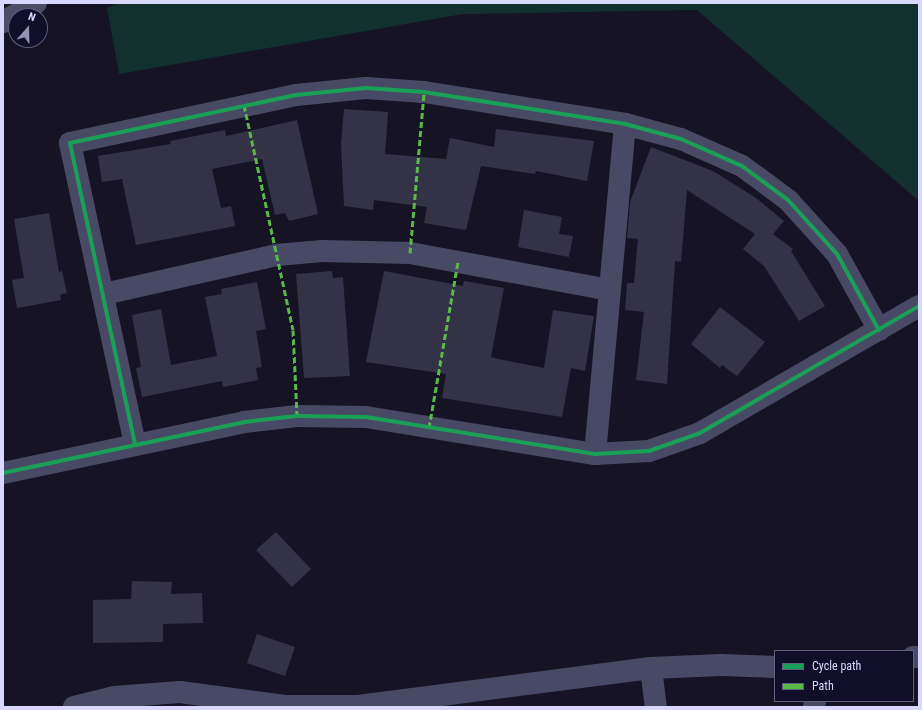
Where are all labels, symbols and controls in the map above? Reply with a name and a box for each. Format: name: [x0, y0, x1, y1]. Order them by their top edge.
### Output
north arrow: [8, 8, 48, 48]
text: N: [27, 10, 37, 24]
legend: [774, 650, 914, 702]
text: Cycle path: [812, 659, 861, 673]
text: Path: [812, 679, 834, 693]

